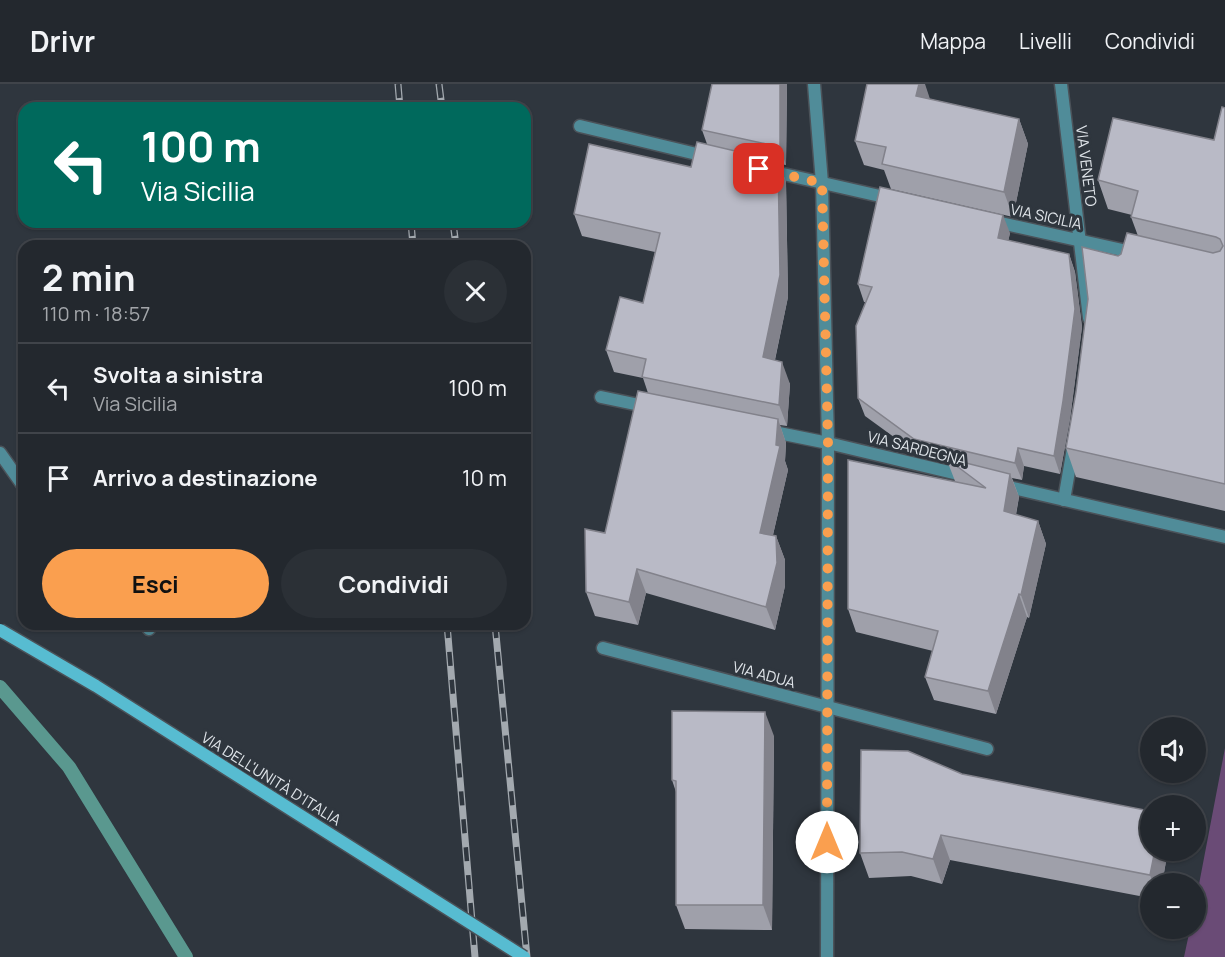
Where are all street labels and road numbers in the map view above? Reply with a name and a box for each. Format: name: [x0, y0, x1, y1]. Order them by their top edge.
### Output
street label: VIA VENETO: [1071, 124, 1102, 208]
street label: VIA SICILIA: [1008, 199, 1084, 234]
street label: VIA SARDEGNA: [865, 426, 970, 471]
street label: VIA ADUA: [730, 656, 798, 693]
street label: VIA DELL'UNITÀ D'ITALIA: [197, 727, 346, 831]

